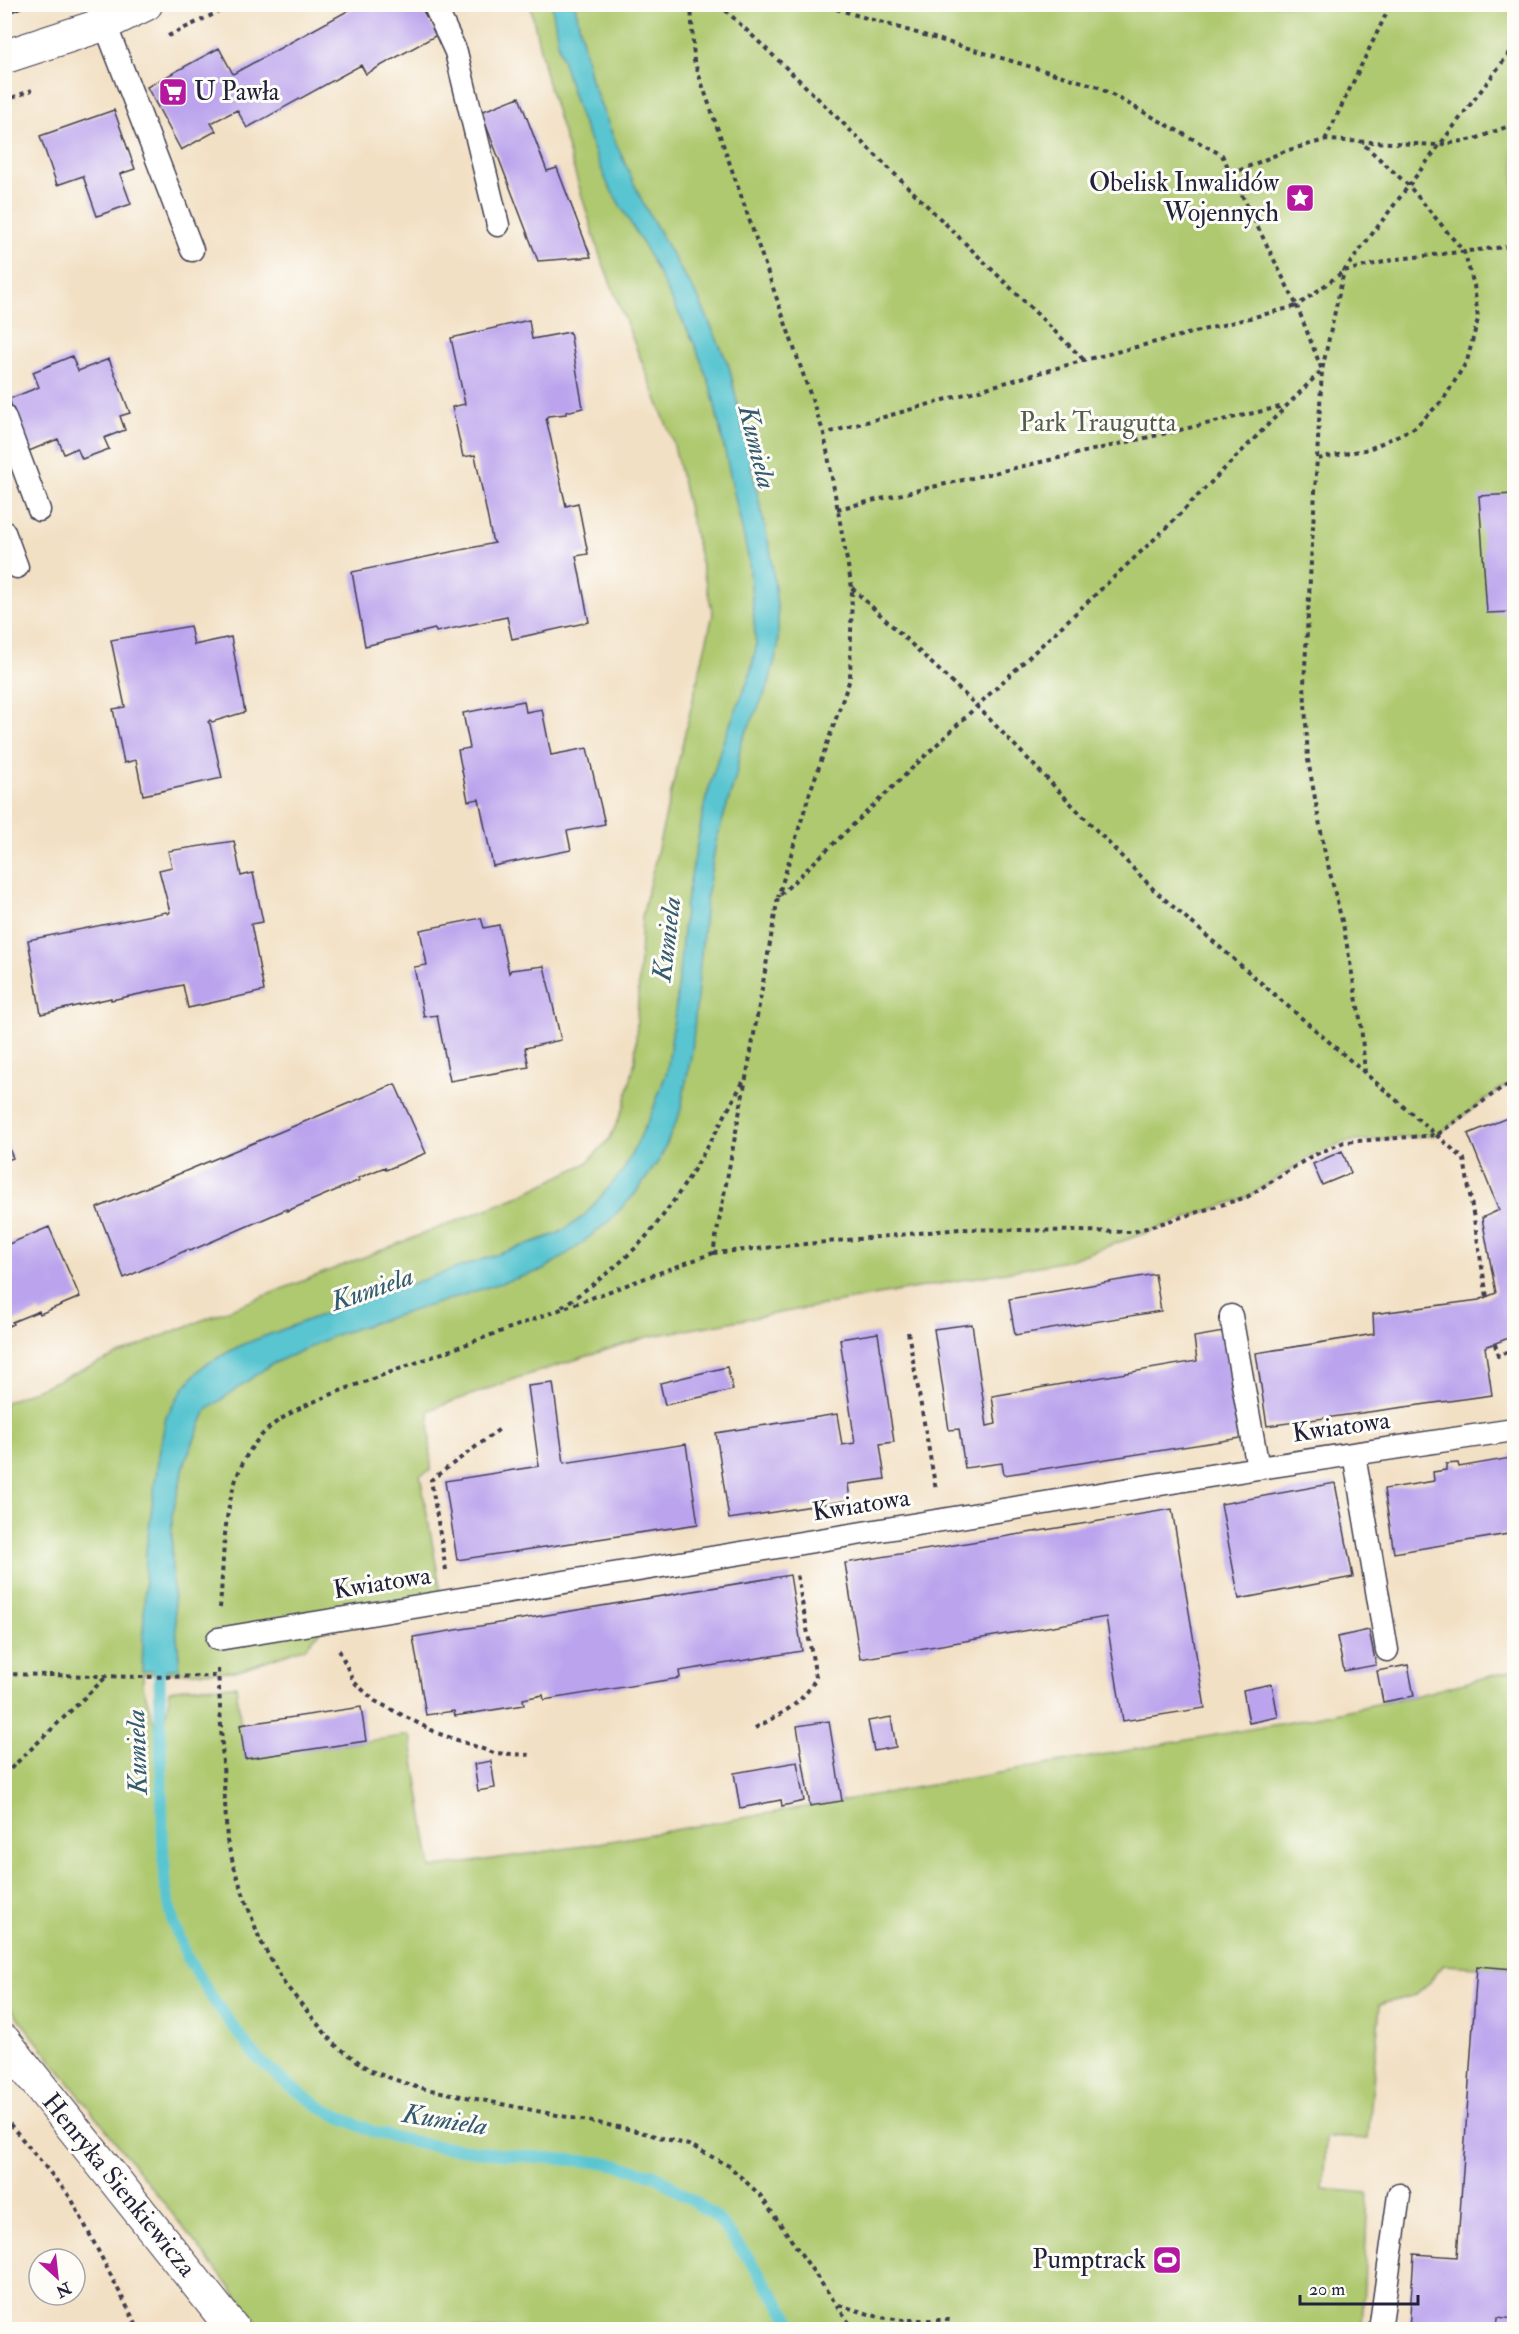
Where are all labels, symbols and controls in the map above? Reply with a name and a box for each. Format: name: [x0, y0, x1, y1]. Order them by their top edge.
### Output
supermarket icon: U Pawła: [157, 76, 189, 108]
place label: U Pawła: [194, 76, 280, 108]
place label: Obelisk Inwalidów Wojennych: [1089, 167, 1280, 229]
place icon: Obelisk Inwalidów Wojennych: [1284, 182, 1316, 214]
water label: Kumiela: [730, 400, 783, 492]
park label: Park Traugutta: [1019, 407, 1177, 439]
water label: Kumiela: [645, 895, 689, 985]
water label: Kumiela: [324, 1260, 418, 1319]
street label: Kwiatowa: [1290, 1404, 1392, 1450]
street label: Kwiatowa: [810, 1481, 912, 1528]
street label: Kwiatowa: [331, 1559, 433, 1606]
water label: Kumiela: [119, 1709, 155, 1797]
street label: Henryka Sienkiewicza: [35, 2087, 203, 2283]
water label: Kumiela: [398, 2097, 490, 2143]
place label: Pumptrack: [1032, 2244, 1147, 2277]
sports icon: Pumptrack: [1151, 2244, 1183, 2276]
north arrow: [27, 2247, 87, 2307]
scale bar: [1300, 2268, 1418, 2306]
text: N: [52, 2277, 75, 2302]
text: 20 m: [1309, 2278, 1345, 2301]

